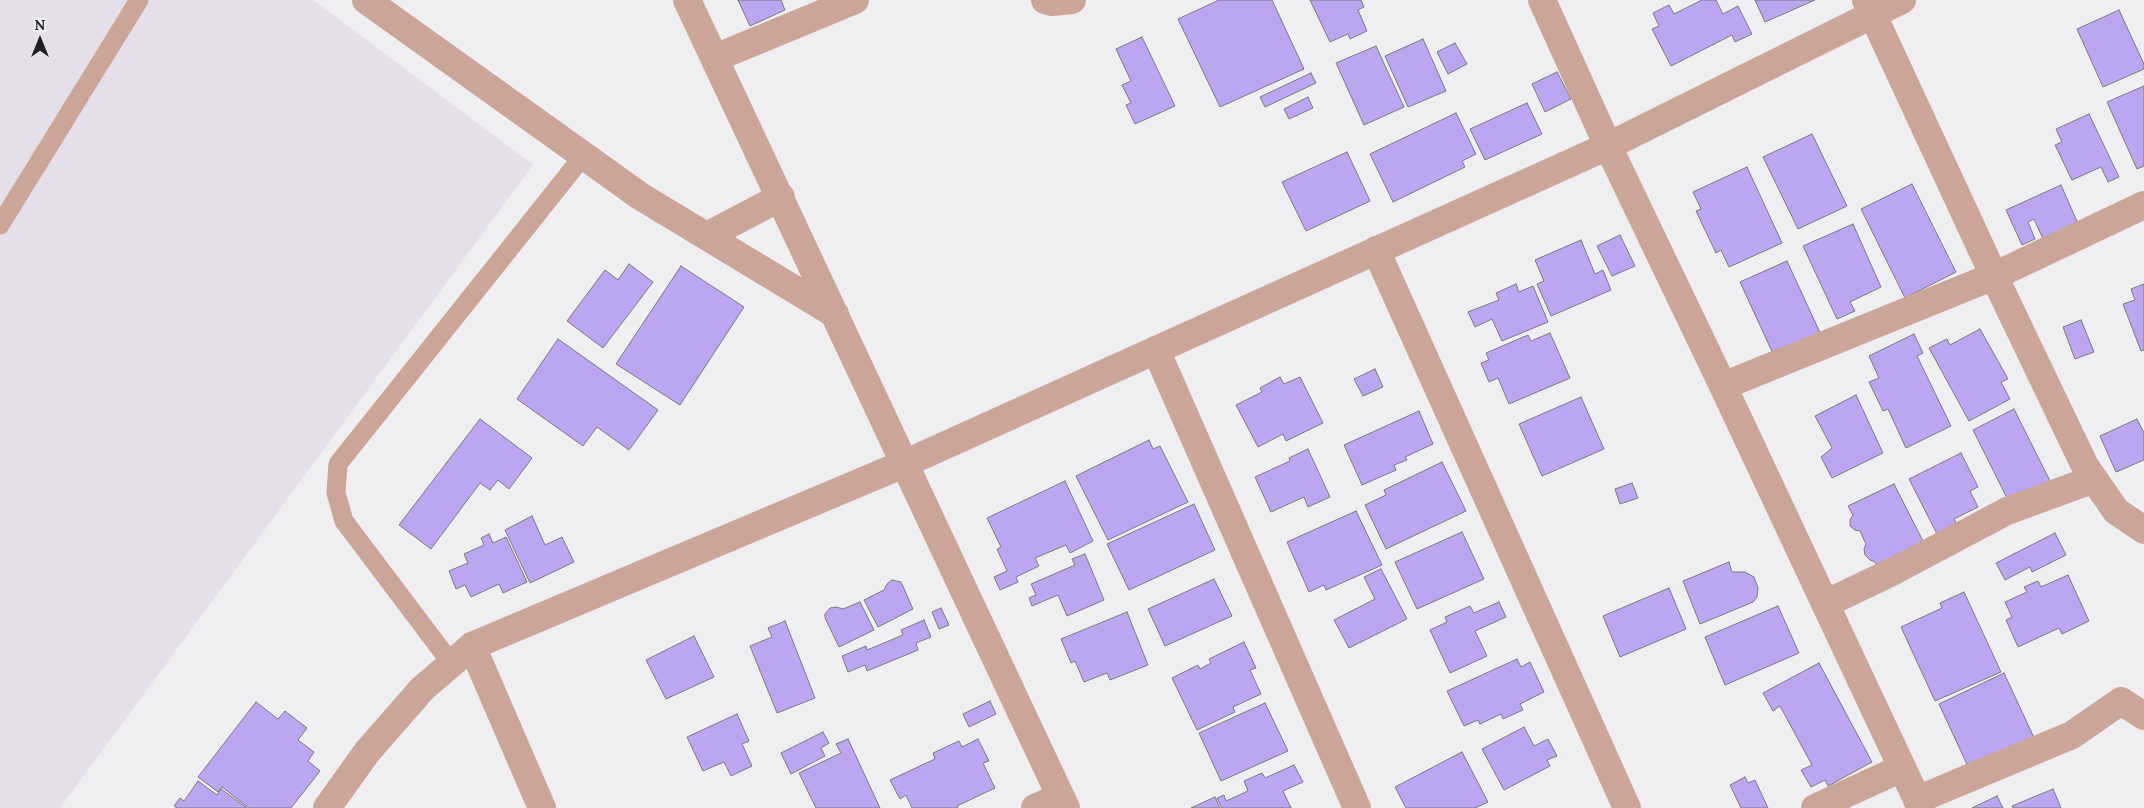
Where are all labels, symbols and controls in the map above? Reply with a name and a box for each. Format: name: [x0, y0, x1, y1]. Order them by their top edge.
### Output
north arrow: [15, 15, 65, 65]
text: N: [35, 16, 45, 34]

